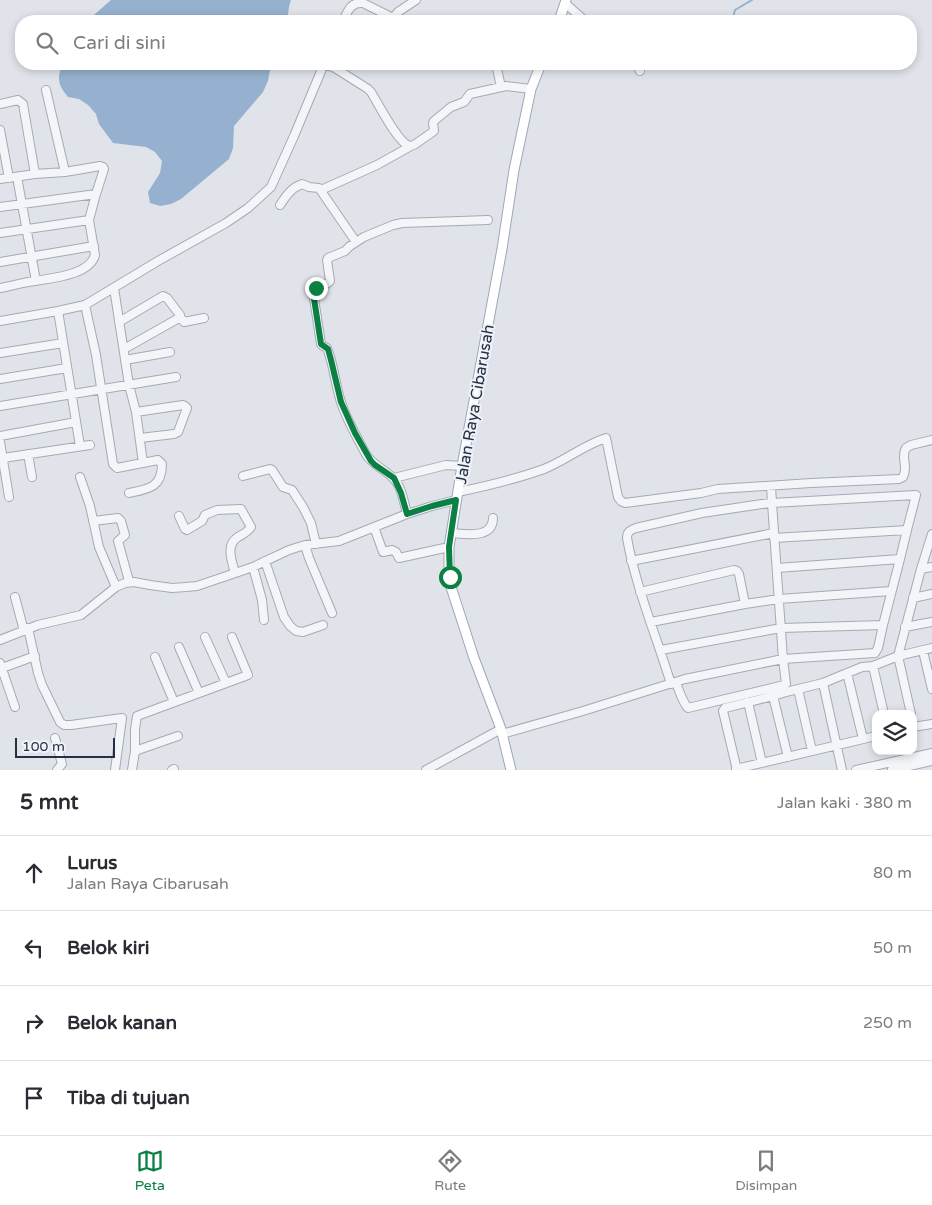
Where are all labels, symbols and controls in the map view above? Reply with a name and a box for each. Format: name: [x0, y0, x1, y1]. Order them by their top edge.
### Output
search box: [15, 15, 917, 70]
icon: search: [33, 29, 61, 57]
text: Cari di sini: [73, 32, 166, 54]
route end: [305, 277, 328, 300]
street label: Jalan Raya Cibarusah: [451, 323, 499, 486]
route start: [439, 566, 462, 589]
map controls: [872, 710, 917, 755]
button: layers: [872, 710, 917, 755]
scale bar: [15, 735, 115, 758]
text: 100 m: [22, 738, 65, 755]
text: 5 mnt: [20, 790, 79, 815]
text: Jalan kaki · 380 m: [777, 793, 912, 813]
text: Lurus: [67, 852, 117, 874]
icon: ahead: [20, 859, 48, 887]
text: 80 m: [873, 863, 912, 883]
text: Jalan Raya Cibarusah: [67, 874, 229, 894]
icon: left: [20, 934, 48, 962]
text: Belok kiri: [67, 937, 150, 959]
text: 50 m: [873, 938, 912, 958]
icon: right: [20, 1009, 48, 1037]
text: Belok kanan: [67, 1012, 177, 1034]
text: 250 m: [863, 1013, 912, 1033]
icon: arrive: [20, 1084, 48, 1112]
text: Tiba di tujuan: [67, 1087, 190, 1109]
tab: Peta: [135, 1147, 165, 1194]
tab: Rute: [434, 1147, 466, 1194]
tab: Disimpan: [735, 1147, 797, 1194]

